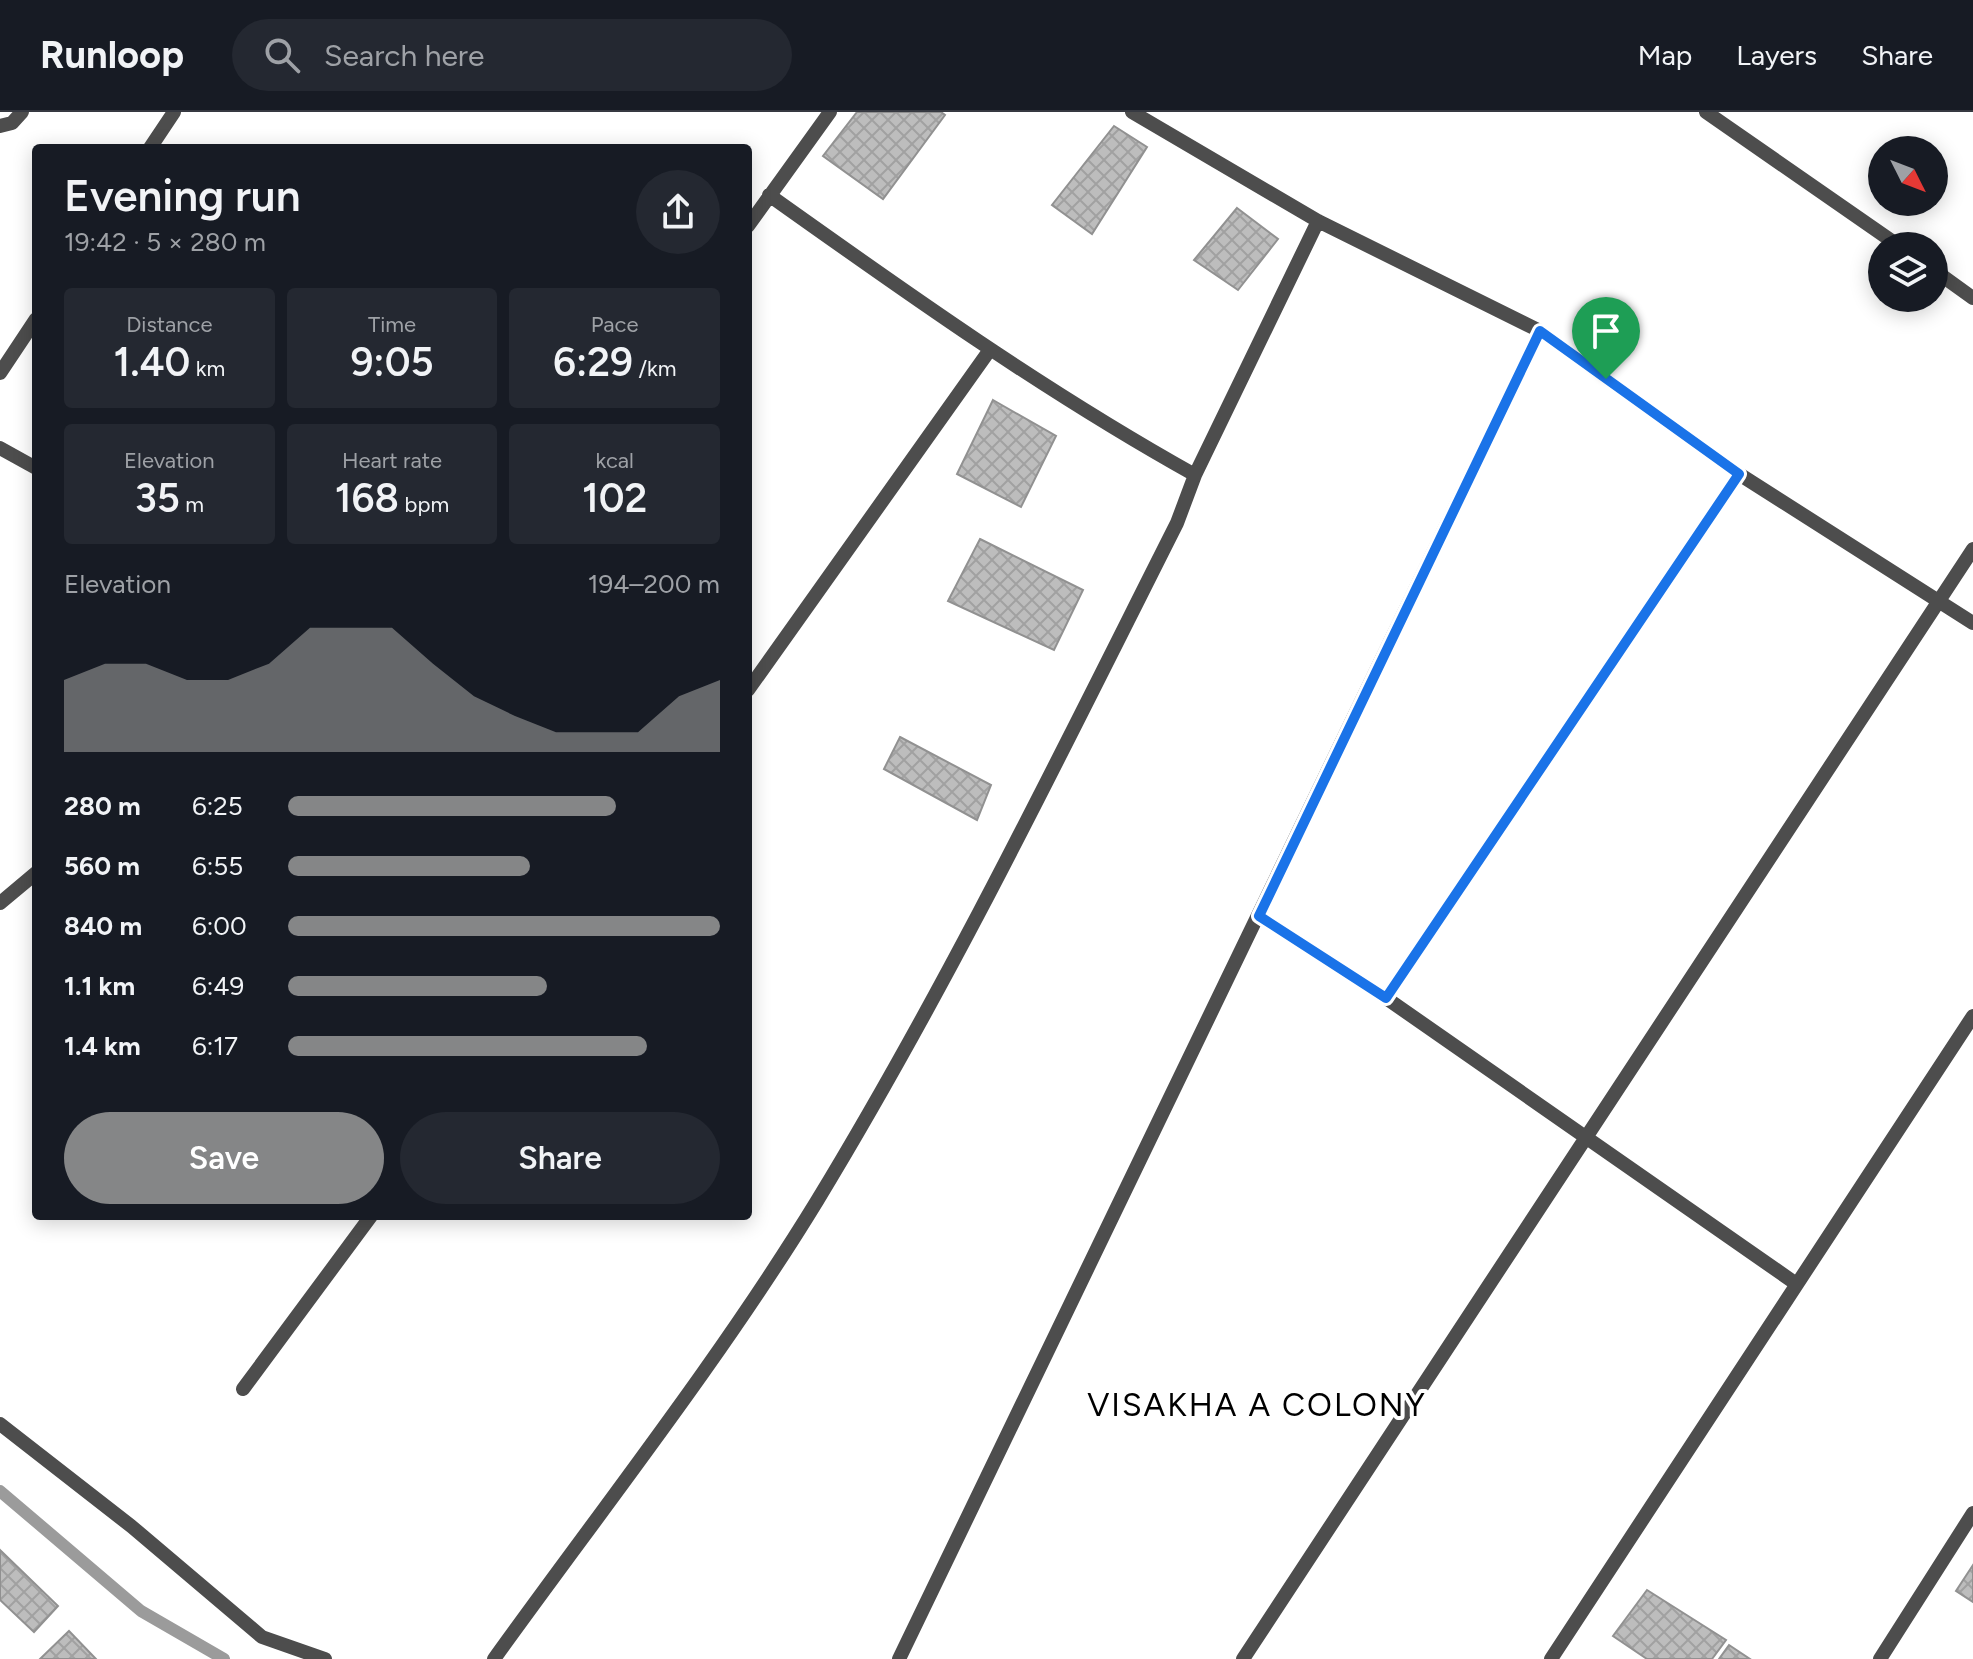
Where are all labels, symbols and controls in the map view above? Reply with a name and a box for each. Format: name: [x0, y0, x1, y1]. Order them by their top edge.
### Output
search box: [232, 19, 792, 91]
text: Runloop: [40, 32, 184, 78]
icon: search: [260, 33, 304, 77]
text: Search here: [324, 37, 484, 74]
text: Map: [1638, 38, 1692, 72]
text: Layers: [1736, 38, 1817, 72]
text: Share: [1861, 38, 1933, 72]
north arrow: [1868, 136, 1948, 216]
map controls: [1868, 136, 1948, 312]
text: Evening run: [64, 169, 301, 222]
button: share: [636, 170, 720, 254]
text: 19:42 · 5 × 280 m: [64, 226, 266, 258]
button: layers: [1868, 232, 1948, 312]
pin: [1572, 297, 1640, 379]
icon: arrive: [1584, 309, 1628, 353]
text: Distance: [126, 311, 212, 338]
text: Time: [368, 311, 416, 338]
text: Pace: [591, 311, 638, 338]
text: 1.40: [113, 338, 190, 386]
text: 9:05: [350, 338, 434, 386]
text: 6:29: [553, 338, 633, 386]
text: km: [190, 355, 225, 382]
text: /km: [633, 355, 676, 382]
text: Elevation: [124, 447, 215, 474]
text: Heart rate: [342, 447, 442, 474]
text: kcal: [595, 447, 634, 474]
text: 35: [135, 474, 180, 522]
text: 168: [335, 474, 399, 522]
text: 102: [582, 474, 647, 522]
text: m: [180, 491, 204, 518]
text: bpm: [399, 491, 449, 518]
text: Elevation: [64, 568, 171, 600]
text: 194–200 m: [588, 568, 720, 600]
text: 280 m: [64, 790, 141, 822]
text: 6:25: [192, 790, 243, 822]
text: 560 m: [64, 850, 140, 882]
text: 6:55: [192, 850, 243, 882]
text: 840 m: [64, 910, 142, 942]
text: 6:00: [192, 910, 247, 942]
text: 1.1 km: [64, 970, 135, 1002]
text: 6:49: [192, 970, 244, 1002]
text: 1.4 km: [64, 1030, 141, 1062]
text: 6:17: [192, 1030, 238, 1062]
button: Save: [64, 1112, 384, 1204]
button: Share: [400, 1112, 720, 1204]
district label: VISAKHA A COLONY: [1087, 1386, 1427, 1424]

